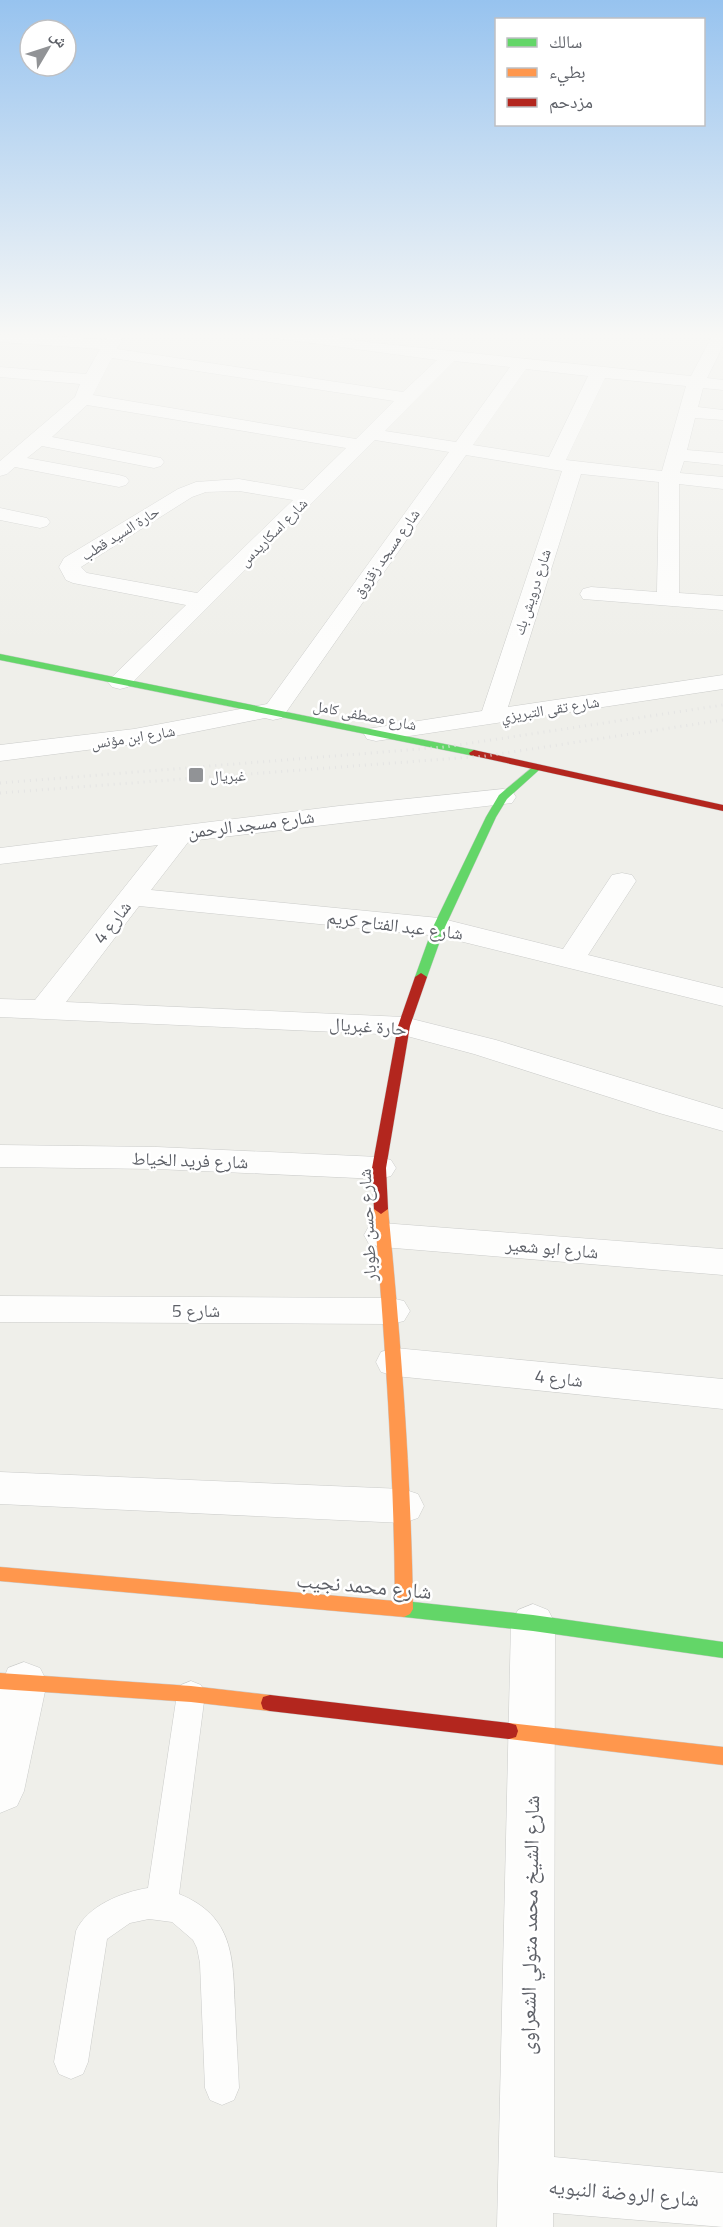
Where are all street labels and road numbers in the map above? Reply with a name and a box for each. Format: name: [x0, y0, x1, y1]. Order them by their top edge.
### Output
street label: شارع اسكاريدس: [233, 492, 313, 572]
street label: حارة السيد قطب: [76, 499, 164, 566]
street label: شارع مسجد زقزوق: [347, 504, 425, 602]
street label: شارع درويش بك: [507, 546, 557, 638]
street label: شارع تقى التبريزي: [499, 690, 601, 729]
street label: شارع مصطفى كامل: [311, 694, 419, 736]
street label: شارع ابن مؤنس: [89, 719, 177, 755]
street label: شارع مسجد الرحمن: [186, 803, 316, 845]
street label: شارع 4: [86, 895, 138, 949]
street label: شارع عبد الفتاح كريم: [325, 903, 465, 947]
street label: حارة غبريال: [328, 1010, 408, 1042]
street label: شارع فريد الخياط: [131, 1144, 249, 1176]
street label: شارع حسن طوبار: [351, 1168, 383, 1283]
street label: شارع ابو شعير: [504, 1230, 599, 1265]
street label: شارع 5: [172, 1297, 220, 1324]
street label: شارع 4: [534, 1362, 584, 1394]
street label: شارع محمد نجيب: [295, 1563, 433, 1607]
street label: شارع الشيخ محمد متولي الشعراوى: [511, 1795, 549, 2055]
street label: شارع الروضة النبويه: [547, 2169, 701, 2215]

